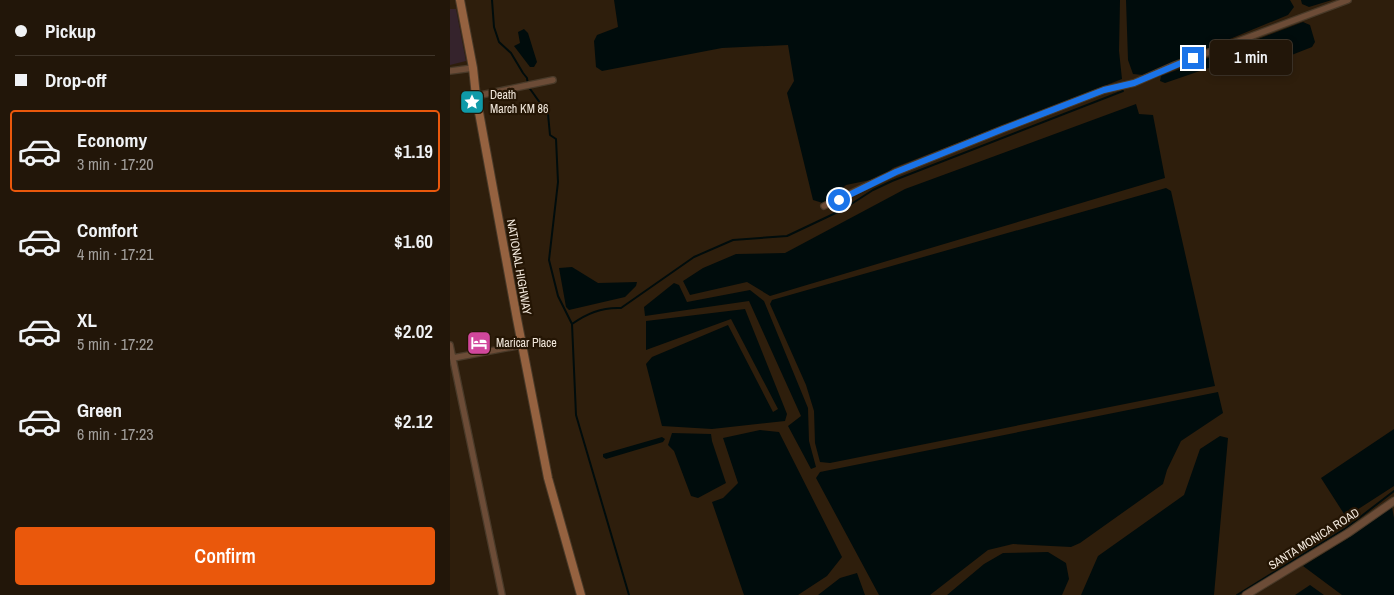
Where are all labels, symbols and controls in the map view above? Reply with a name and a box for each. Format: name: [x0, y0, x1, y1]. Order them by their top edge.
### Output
text: Pickup: [45, 18, 96, 44]
callout: 1 min: [1210, 40, 1293, 76]
text: 1 min: [1234, 46, 1268, 68]
route end: [1182, 47, 1204, 69]
text: Drop-off: [45, 67, 106, 93]
place label: Death March KM 86: [490, 87, 549, 117]
place icon: Death March KM 86: [459, 89, 485, 115]
text: Economy: [77, 127, 147, 153]
icon: car: [17, 129, 62, 174]
text: $1.19: [394, 138, 433, 164]
text: 3 min · 17:20: [77, 153, 154, 175]
route start: [828, 189, 850, 211]
text: Comfort: [77, 217, 138, 243]
street label: NATIONAL HIGHWAY: [503, 218, 535, 316]
icon: car: [17, 219, 62, 264]
text: $1.60: [394, 228, 433, 254]
text: 4 min · 17:21: [77, 243, 154, 265]
text: XL: [77, 307, 97, 333]
icon: car: [17, 309, 62, 354]
text: $2.02: [394, 318, 433, 344]
hotel icon: Maricar Place: [466, 330, 492, 356]
text: 5 min · 17:22: [77, 333, 154, 355]
place label: Maricar Place: [496, 335, 557, 351]
text: Green: [77, 397, 122, 423]
icon: car: [17, 399, 62, 444]
text: $2.12: [394, 408, 433, 434]
text: 6 min · 17:23: [77, 423, 154, 445]
street label: SANTA MONICA ROAD: [1266, 505, 1362, 573]
button: Confirm: [15, 527, 435, 585]

